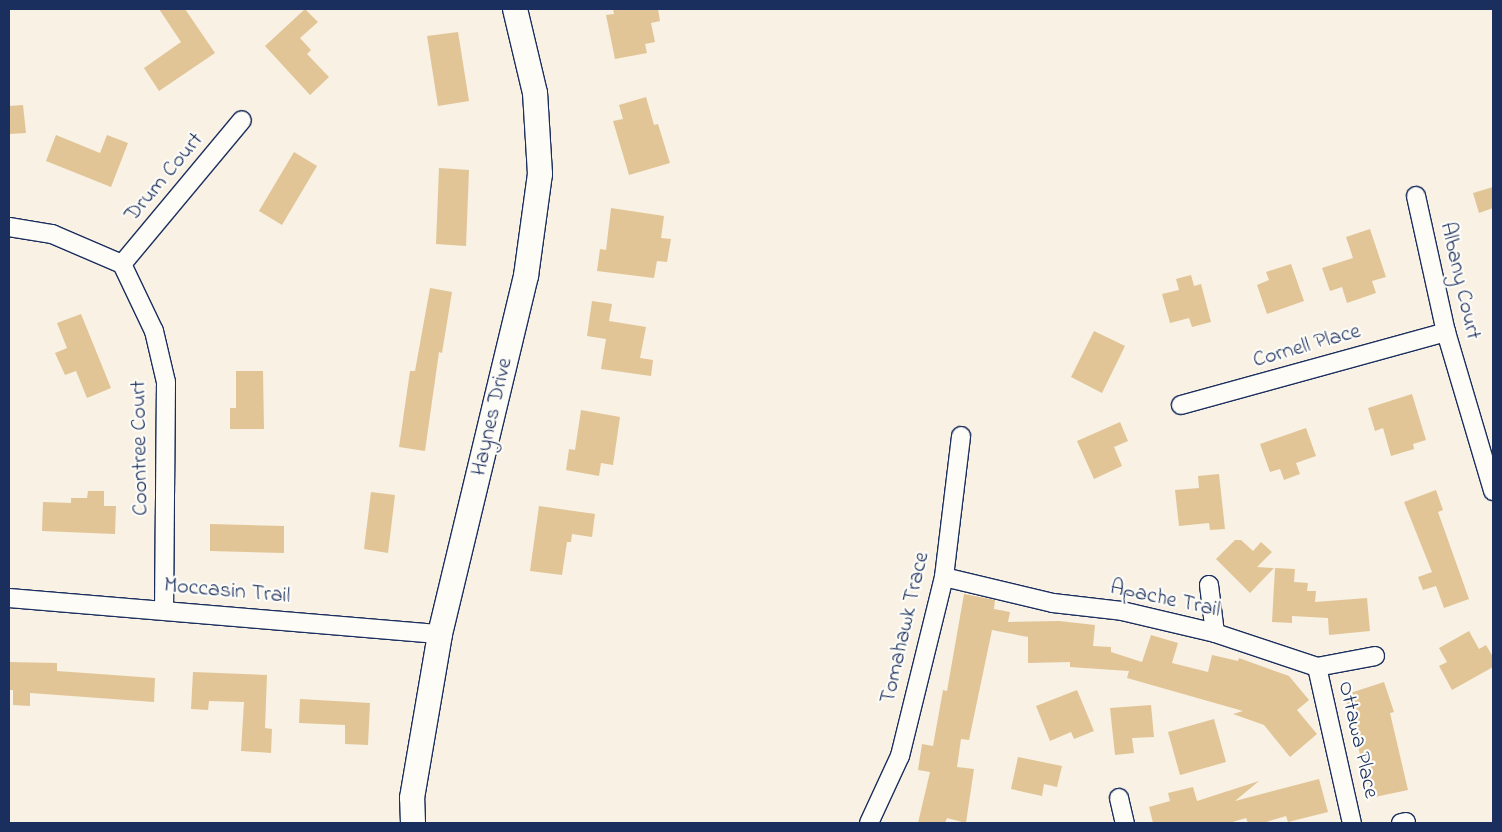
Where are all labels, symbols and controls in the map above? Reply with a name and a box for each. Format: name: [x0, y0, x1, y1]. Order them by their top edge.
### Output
street label: Drum Court: [120, 128, 210, 228]
street label: Albany Court: [1433, 220, 1485, 342]
street label: Cornell Place: [1250, 319, 1364, 375]
street label: Haynes Drive: [467, 355, 519, 479]
street label: Coontree Court: [127, 380, 155, 516]
street label: Tomahawk Trace: [876, 550, 936, 706]
street label: Moccasin Trail: [163, 573, 291, 611]
street label: Apache Trail: [1108, 575, 1222, 625]
street label: Ottawa Place: [1331, 679, 1383, 801]

